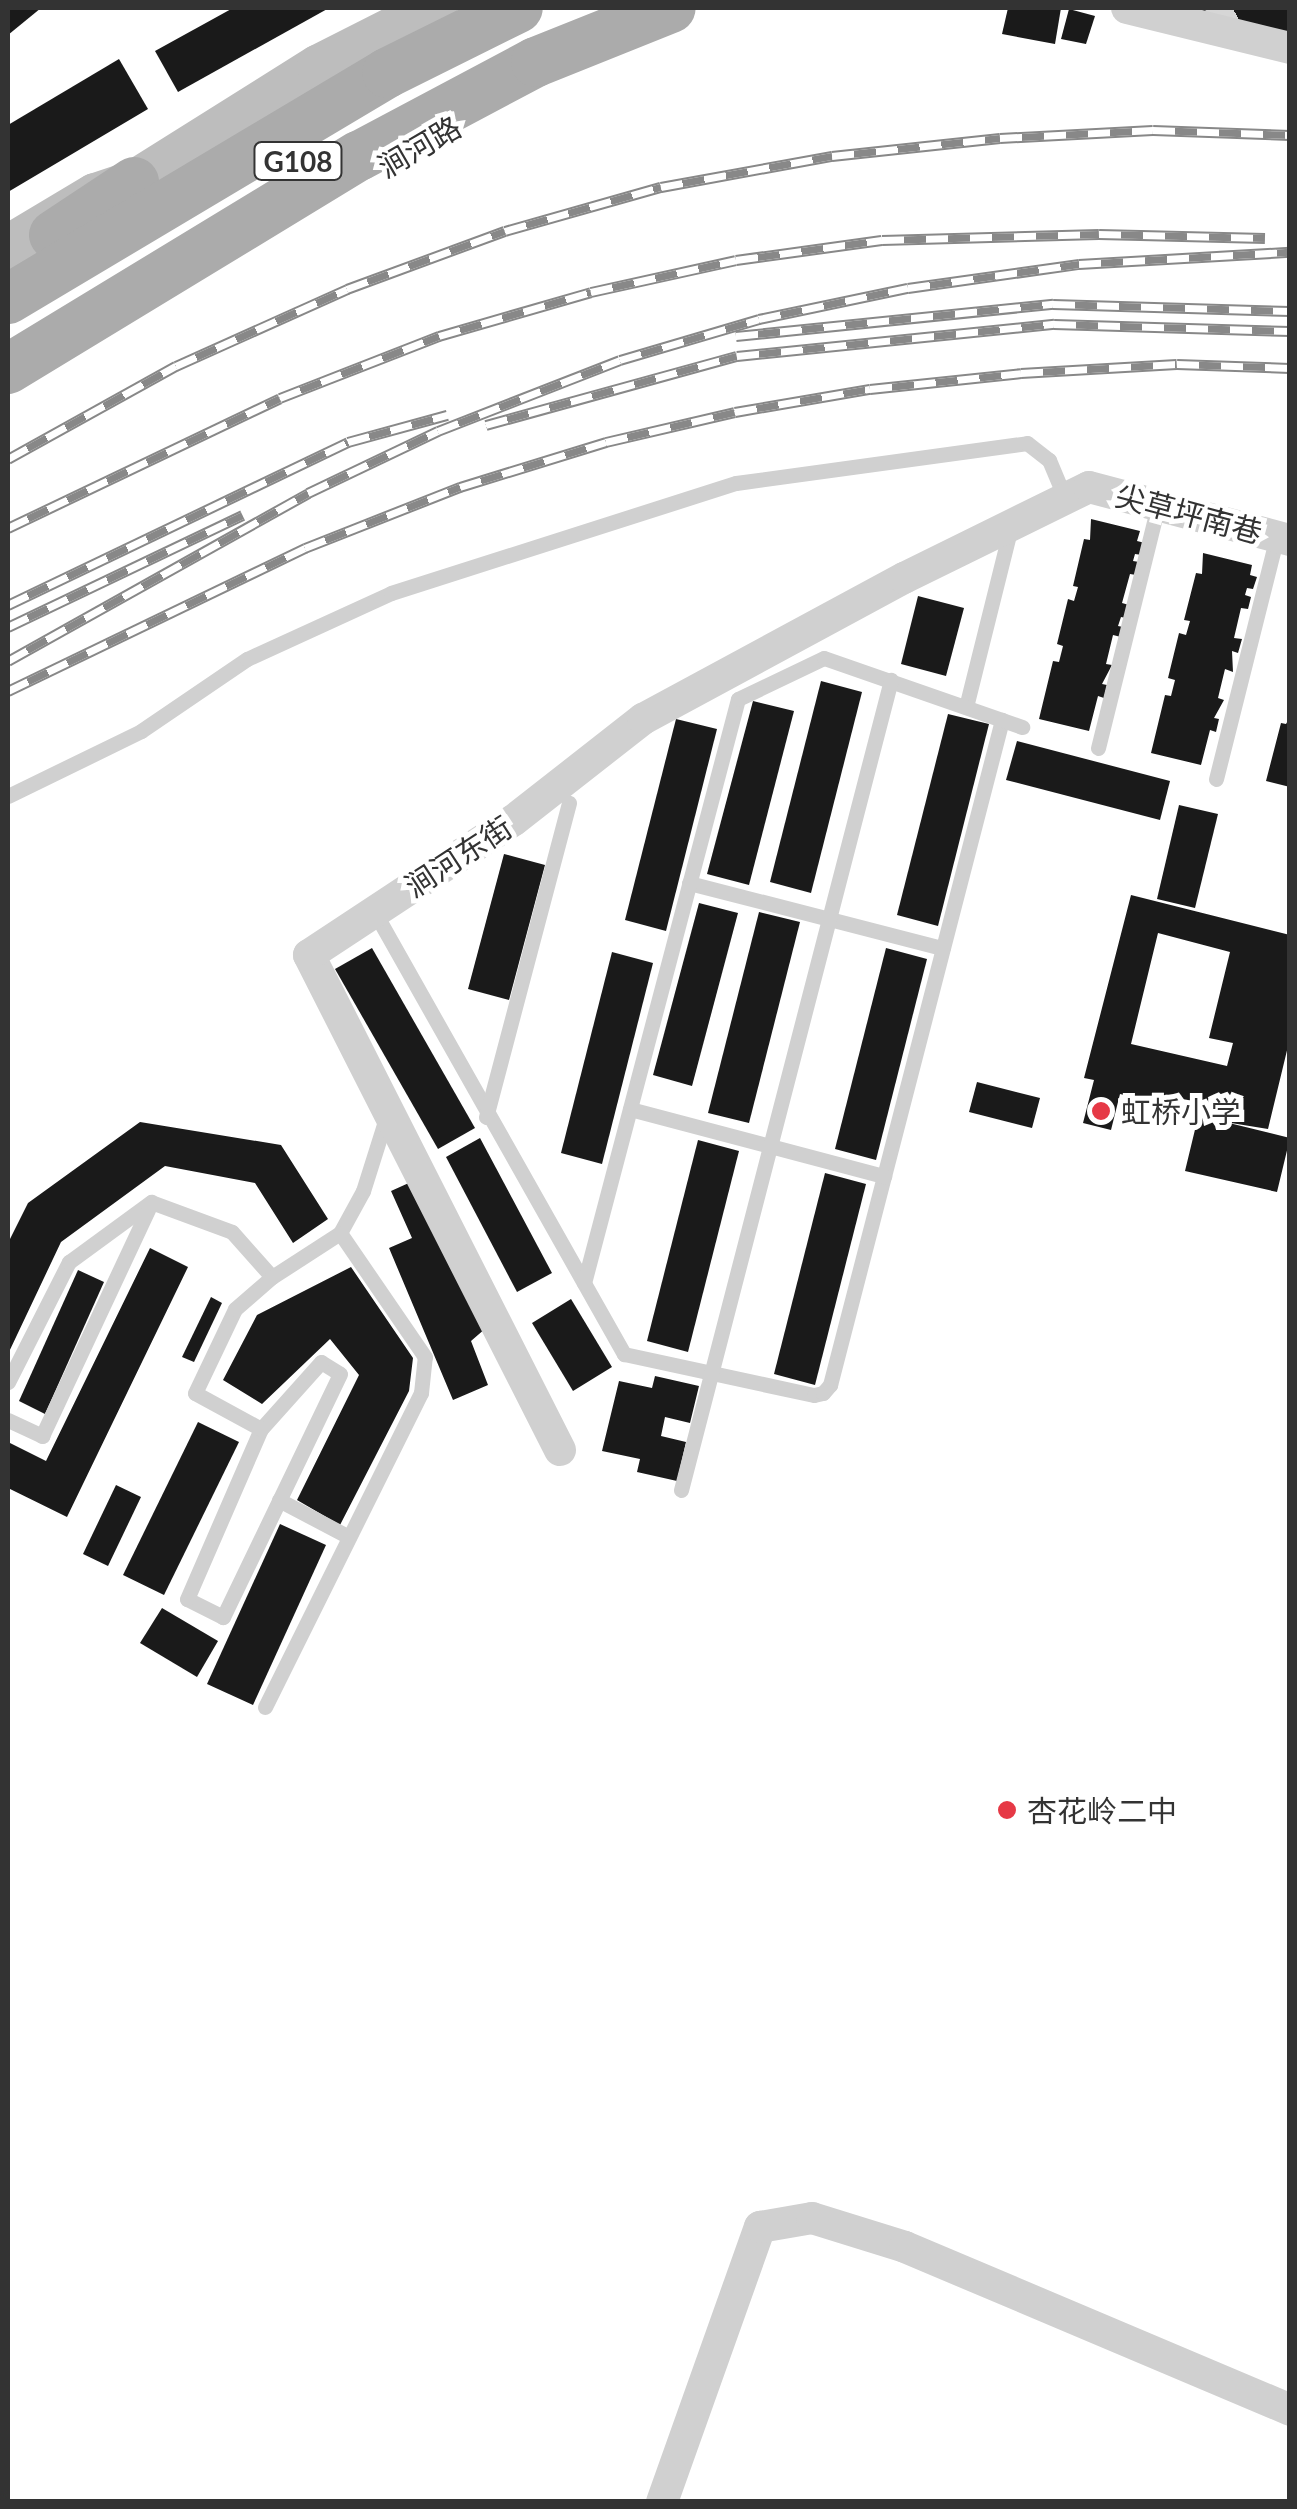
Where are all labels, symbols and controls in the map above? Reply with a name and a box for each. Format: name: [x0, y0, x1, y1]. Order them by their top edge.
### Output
street label: 涧河路: [371, 108, 467, 184]
road number: G108: [253, 138, 343, 184]
street label: 尖草坪南巷: [1112, 476, 1266, 550]
street label: 涧河东街: [398, 808, 518, 904]
place label: 虹桥小学: [1121, 1093, 1241, 1129]
marker: 虹桥小学: [1090, 1100, 1112, 1122]
place label: 杏花岭二中: [1027, 1792, 1177, 1828]
marker: 杏花岭二中: [996, 1799, 1018, 1821]

